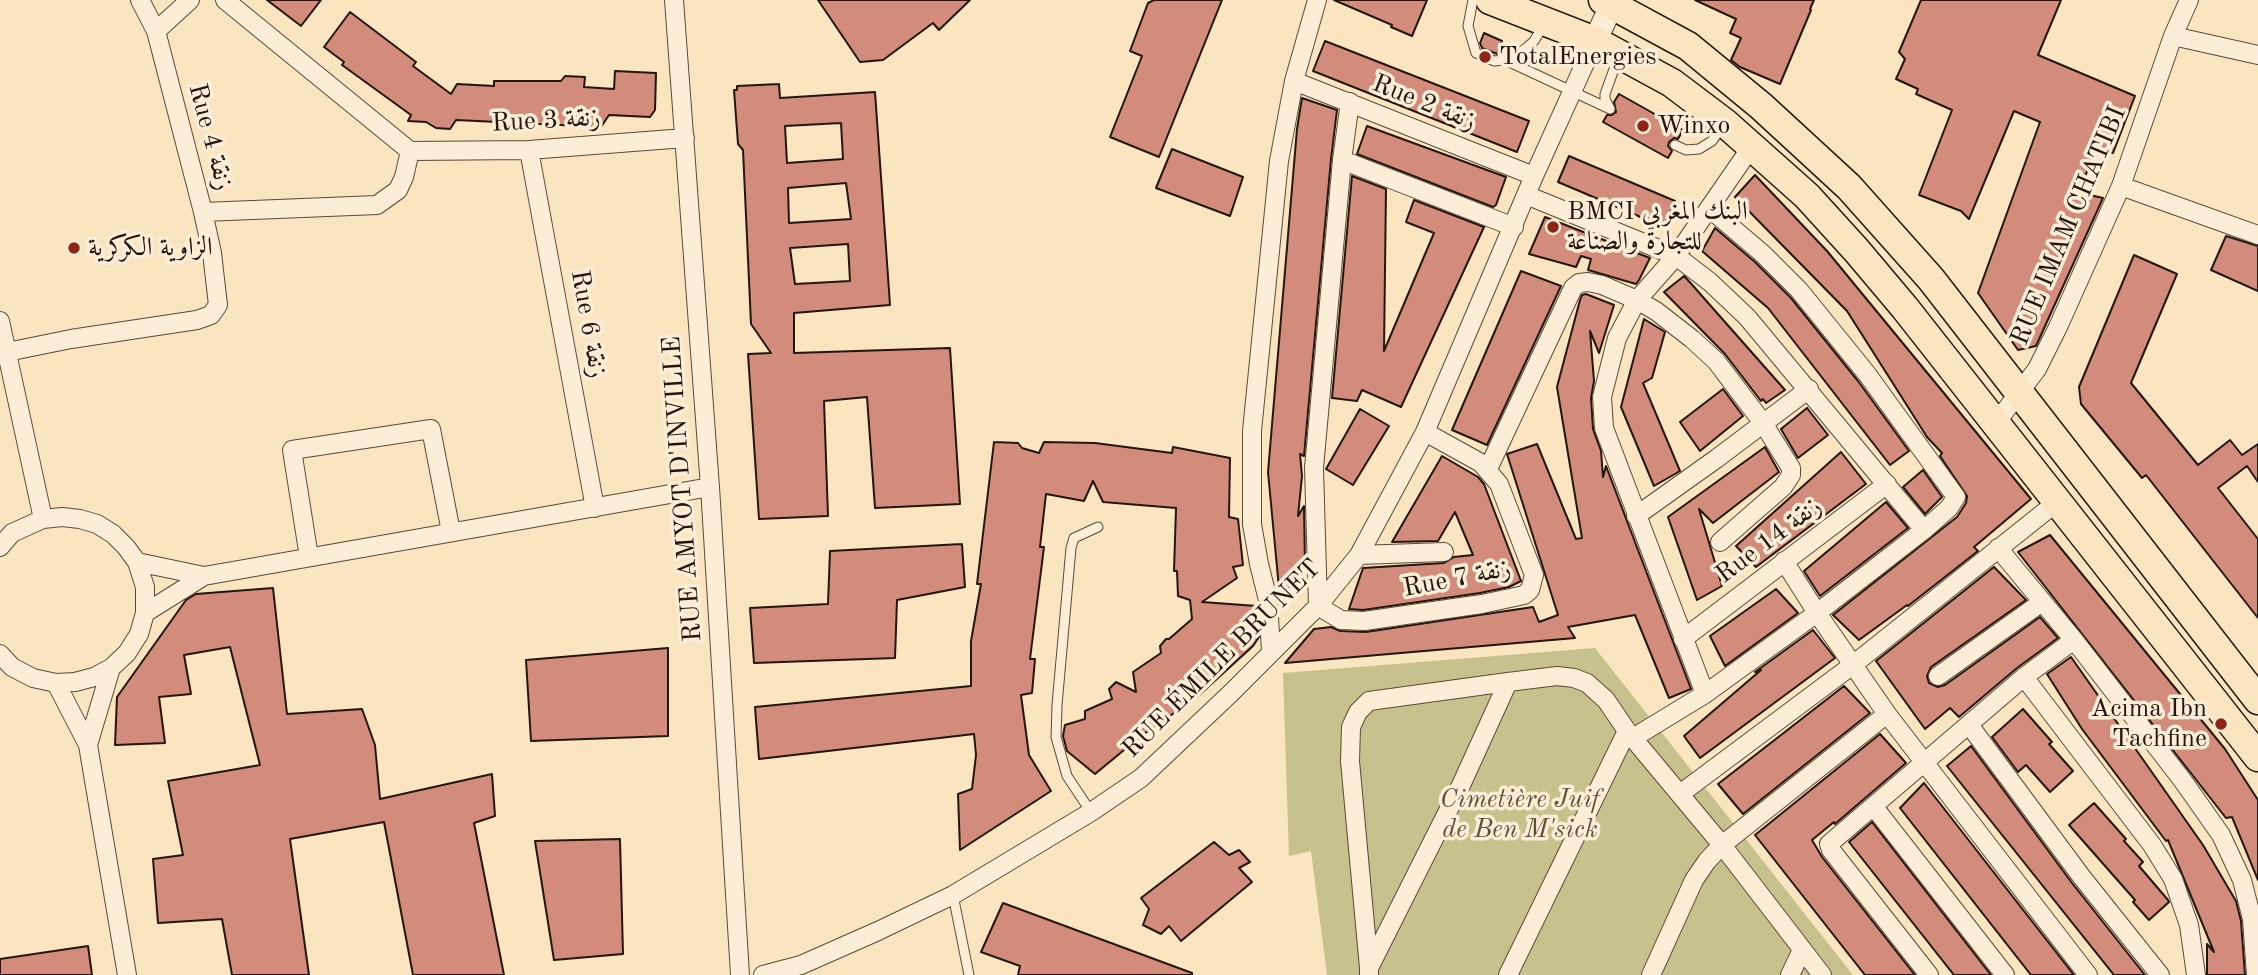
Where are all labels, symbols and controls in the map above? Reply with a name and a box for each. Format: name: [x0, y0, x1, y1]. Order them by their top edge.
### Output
place label: TotalEnergies: [1499, 41, 1657, 73]
marker: TotalEnergies: [1477, 49, 1493, 65]
street label: Rue 2 زنقة: [1368, 68, 1480, 138]
street label: Rue 4 زنقة: [181, 80, 239, 194]
street label: RUE IMAM CHATIBI: [2005, 102, 2133, 350]
street label: Rue 3 زنقة: [491, 103, 601, 139]
place label: Winxo: [1657, 110, 1730, 142]
marker: Winxo: [1635, 118, 1651, 134]
place label: BMCI البنك المغربي للتجارة والصناعة: [1567, 196, 1748, 258]
marker: BMCI البنك المغربي للتجارة والصناعة: [1545, 219, 1561, 235]
place label: الزاوية الكركرية: [88, 232, 213, 264]
marker: الزاوية الكركرية: [66, 240, 82, 256]
street label: Rue 6 زنقة: [563, 268, 613, 380]
street label: RUE AMYOT D'INVILLE: [657, 335, 709, 643]
street label: Rue 14 زنقة: [1710, 491, 1828, 591]
street label: RUE ÉMILE BRUNET: [1116, 553, 1328, 765]
street label: Rue 7 زنقة: [1400, 553, 1514, 605]
place label: Acima Ibn Tachfine: [2090, 693, 2207, 754]
marker: Acima Ibn Tachfine: [2213, 716, 2229, 732]
park label: Cimetière Juif de Ben M'sick: [1440, 784, 1600, 846]

